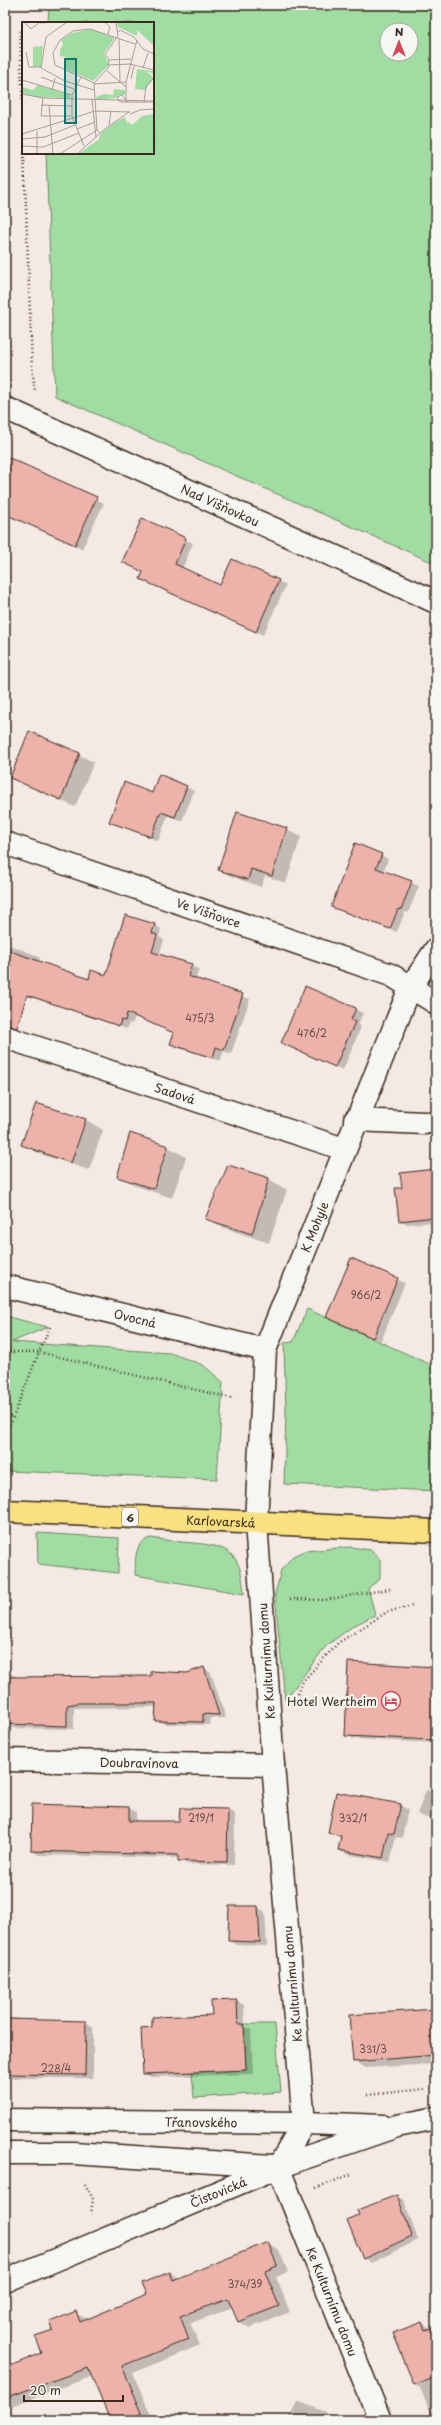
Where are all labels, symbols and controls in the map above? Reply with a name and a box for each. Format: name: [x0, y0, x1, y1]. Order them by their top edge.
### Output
inset map: [22, 22, 154, 154]
north arrow: [379, 22, 419, 62]
text: N: [395, 23, 404, 40]
street label: Nad Višňovkou: [178, 479, 262, 530]
street label: Ve Višňovce: [174, 893, 243, 932]
house number: 475/3: [186, 1010, 214, 1025]
house number: 476/2: [297, 1025, 327, 1040]
street label: Sadová: [152, 1078, 198, 1108]
street label: K Mohyle: [296, 1198, 333, 1255]
house number: 966/2: [351, 1287, 381, 1302]
street label: Ovocná: [112, 1304, 159, 1332]
road number: 6: [122, 1508, 138, 1526]
street label: Karlovarská: [186, 1510, 256, 1532]
street label: Ke Kulturnímu domu: [253, 1602, 279, 1720]
hotel icon: Hotel Wertheim: [380, 1690, 402, 1712]
place label: Hotel Wertheim: [287, 1692, 377, 1710]
street label: Doubravínova: [99, 1753, 179, 1772]
house number: 219/1: [188, 1810, 214, 1825]
house number: 332/1: [339, 1810, 367, 1825]
street label: Ke Kulturnímu domu: [278, 1925, 306, 2043]
house number: 331/3: [359, 2041, 387, 2056]
house number: 228/4: [41, 2060, 72, 2075]
street label: Třanovského: [164, 2113, 238, 2131]
street label: Čistovická: [187, 2172, 250, 2212]
street label: Ke Kulturnímu domu: [302, 2244, 362, 2359]
house number: 374/39: [228, 2276, 262, 2291]
scale bar: [24, 2377, 123, 2403]
text: 20 m: [30, 2381, 61, 2399]

